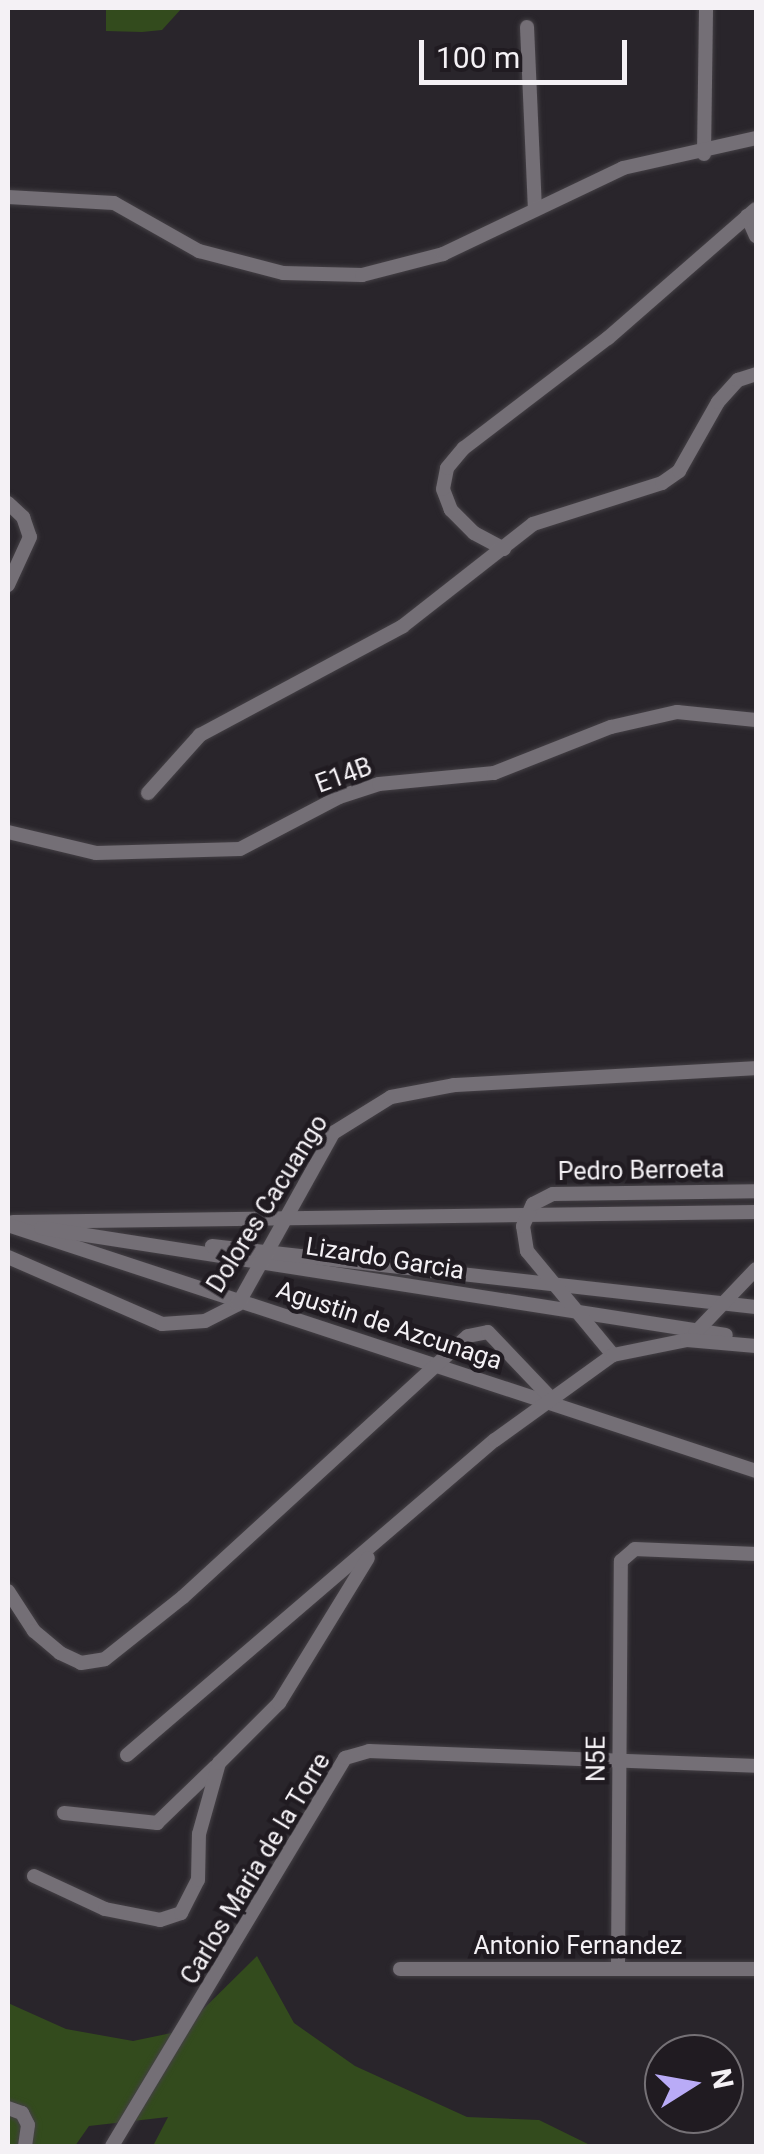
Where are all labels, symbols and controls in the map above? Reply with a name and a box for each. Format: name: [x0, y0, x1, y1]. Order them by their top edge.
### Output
scale bar: [424, 20, 632, 82]
text: 100 m: [436, 40, 520, 75]
street label: E14B: [312, 752, 376, 800]
street label: Dolores Cacuango: [201, 1110, 335, 1298]
street label: Pedro Berroeta: [558, 1155, 724, 1187]
street label: Lizardo Garcia: [304, 1232, 466, 1286]
street label: Agustin de Azcunaga: [272, 1275, 506, 1377]
street label: N5E: [582, 1736, 612, 1782]
street label: Carlos Maria de la Torre: [175, 1748, 337, 1990]
street label: Antonio Fernandez: [474, 1931, 682, 1961]
north arrow: [644, 2034, 744, 2134]
text: N: [704, 2066, 740, 2091]

